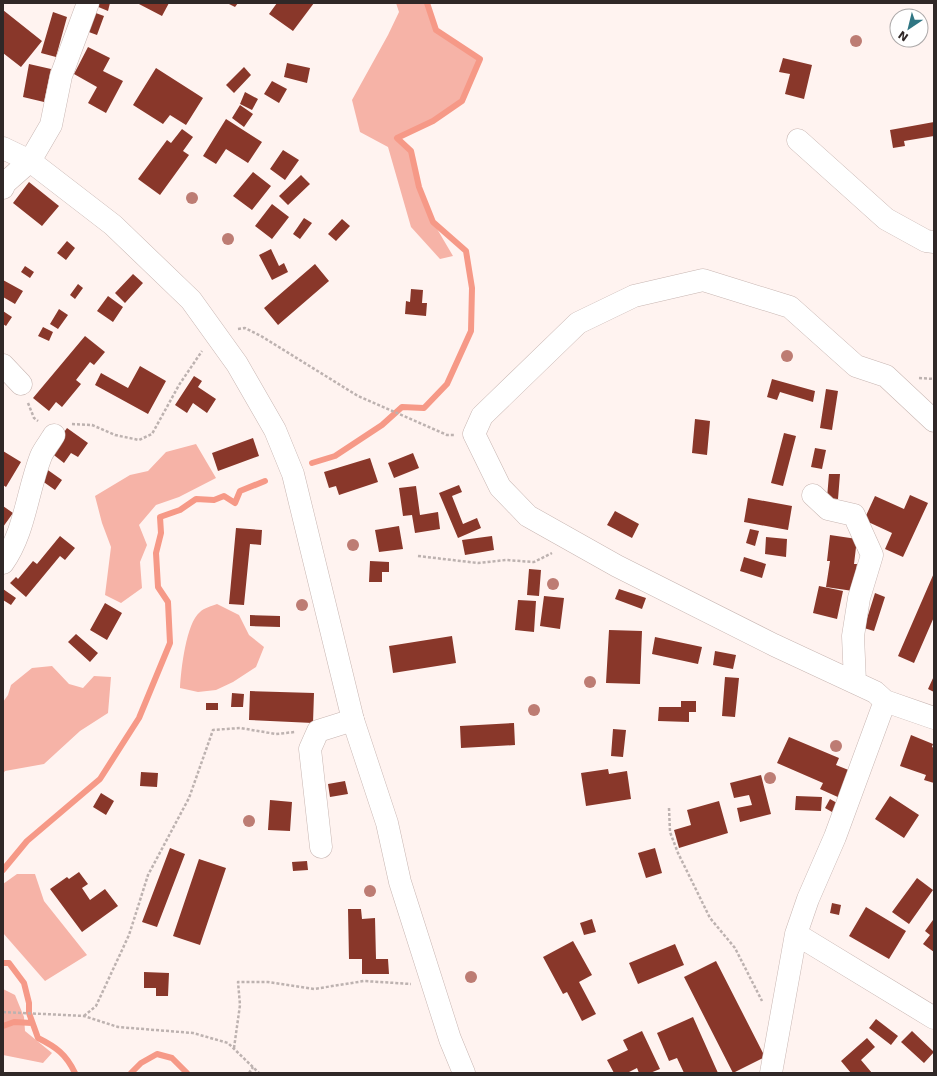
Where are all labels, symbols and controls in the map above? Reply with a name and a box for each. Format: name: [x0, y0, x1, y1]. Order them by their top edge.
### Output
north arrow: [889, 8, 929, 48]
text: N: [896, 28, 911, 44]

